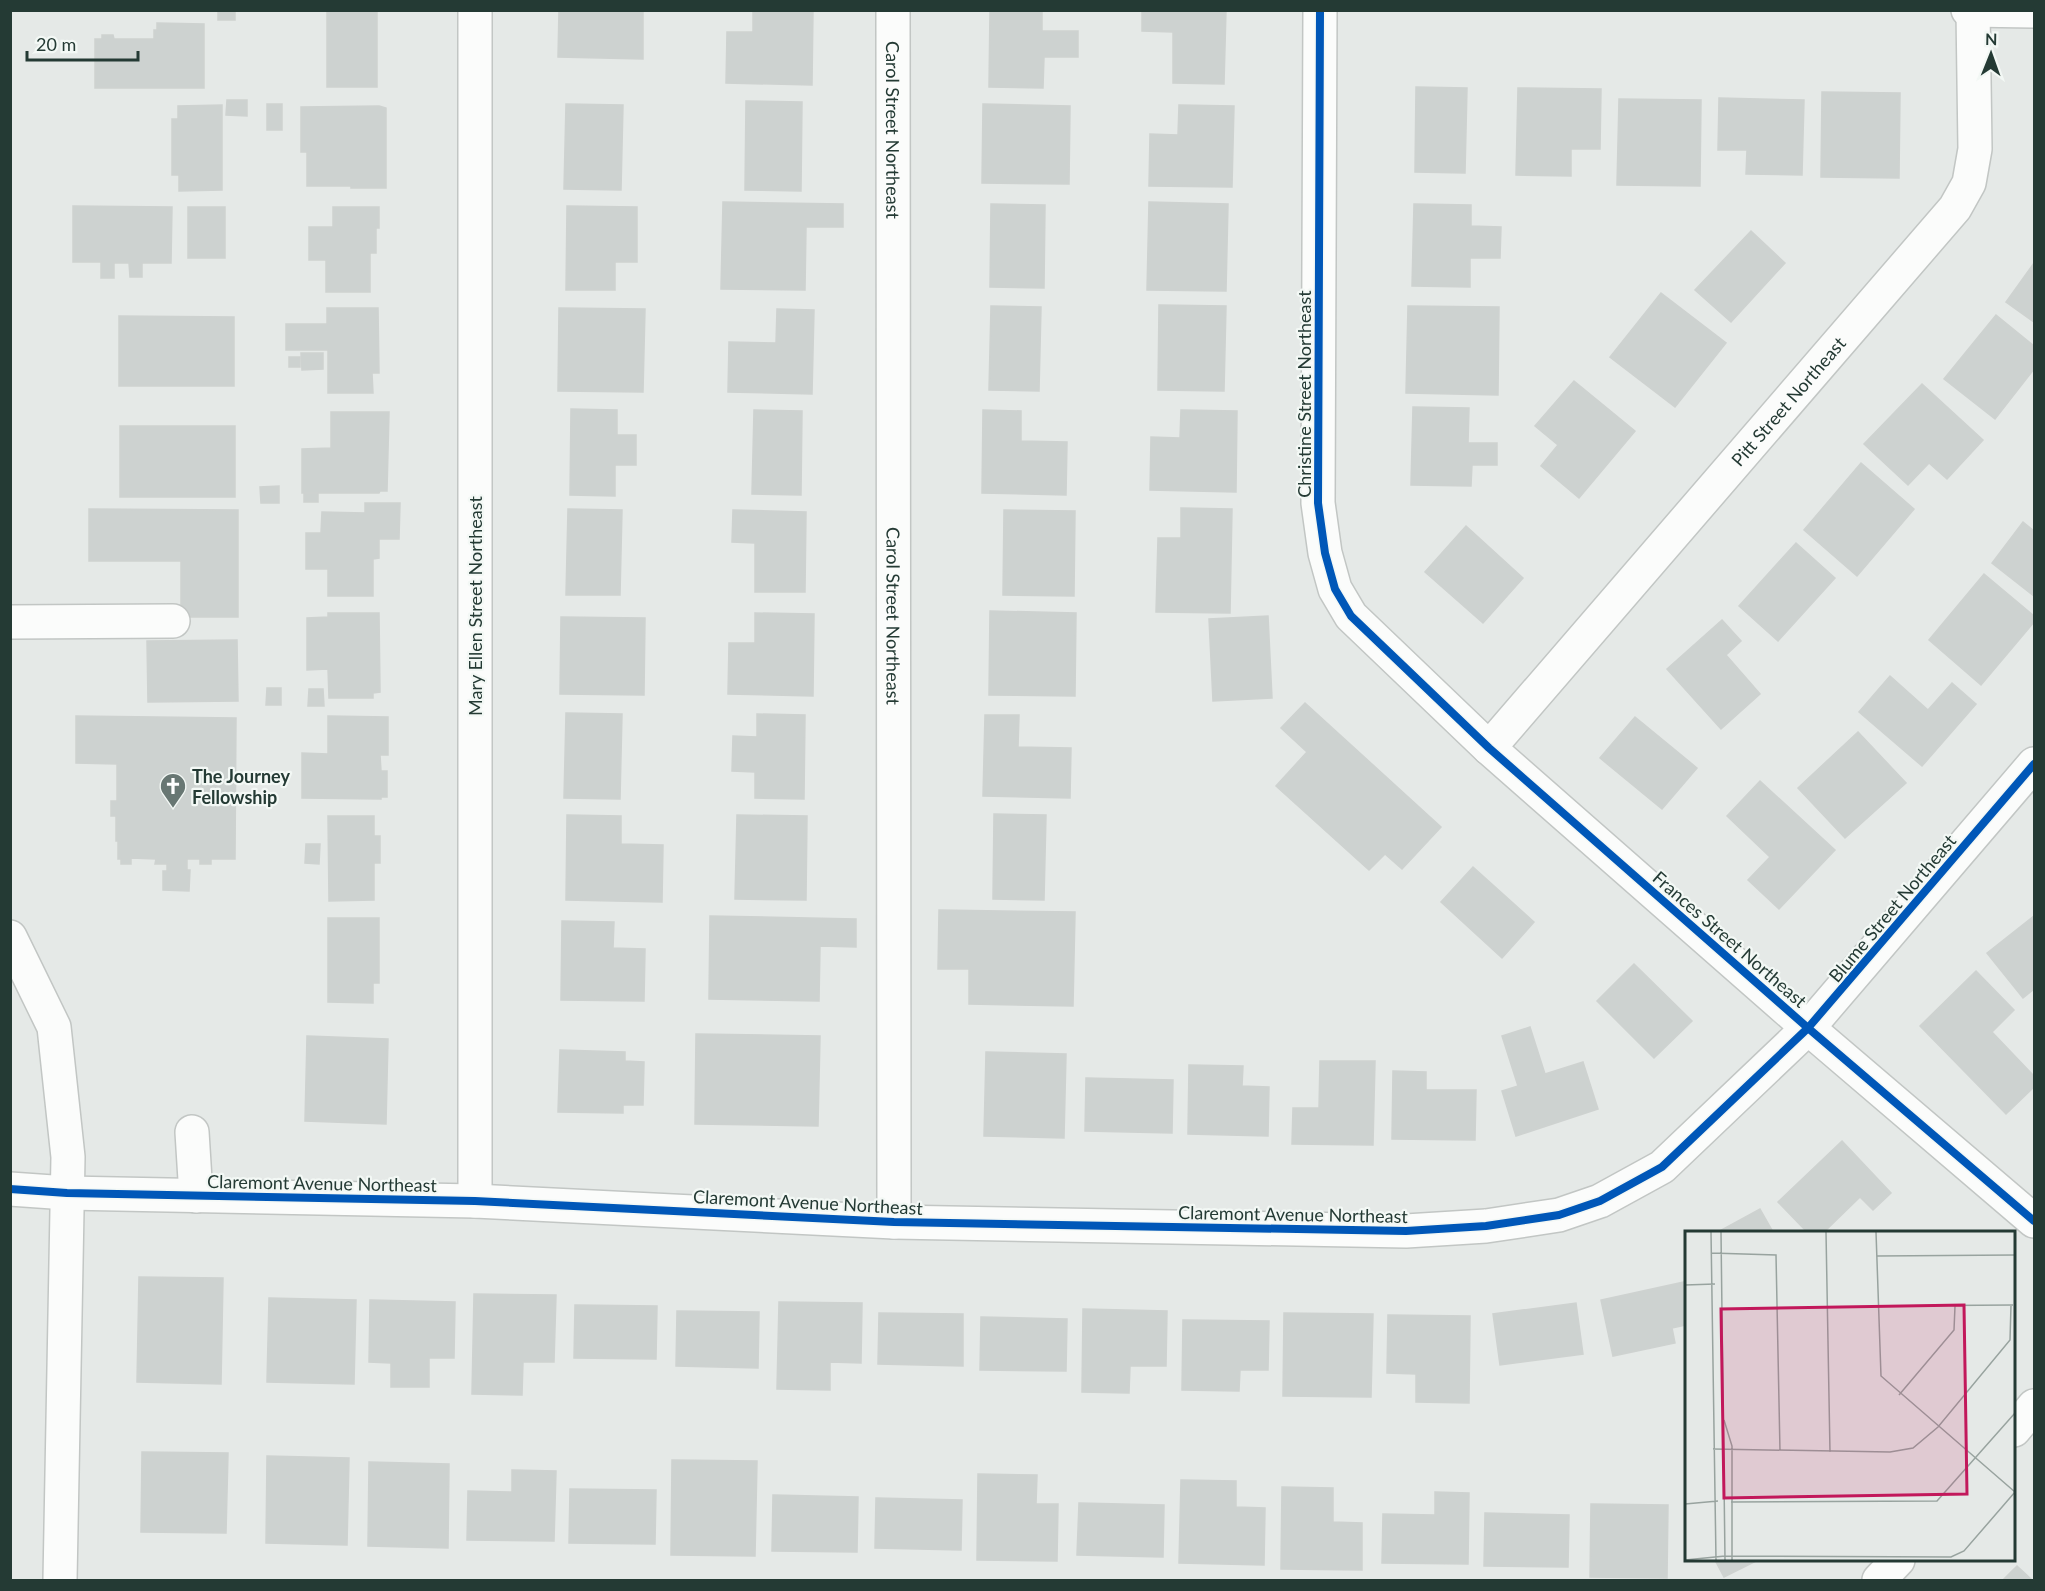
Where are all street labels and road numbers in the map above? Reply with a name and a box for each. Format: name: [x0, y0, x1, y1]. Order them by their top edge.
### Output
street label: Carol Street Northeast: [882, 41, 904, 219]
street label: Christine Street Northeast: [1293, 290, 1315, 498]
street label: Pitt Street Northeast: [1726, 332, 1850, 470]
street label: Mary Ellen Street Northeast: [464, 496, 486, 716]
street label: Carol Street Northeast: [882, 527, 905, 705]
street label: Blume Street Northeast: [1824, 829, 1961, 986]
street label: Frances Street Northeast: [1649, 866, 1812, 1012]
street label: Claremont Avenue Northeast: [207, 1170, 438, 1196]
street label: Claremont Avenue Northeast: [693, 1185, 924, 1219]
street label: Claremont Avenue Northeast: [1178, 1201, 1409, 1227]

